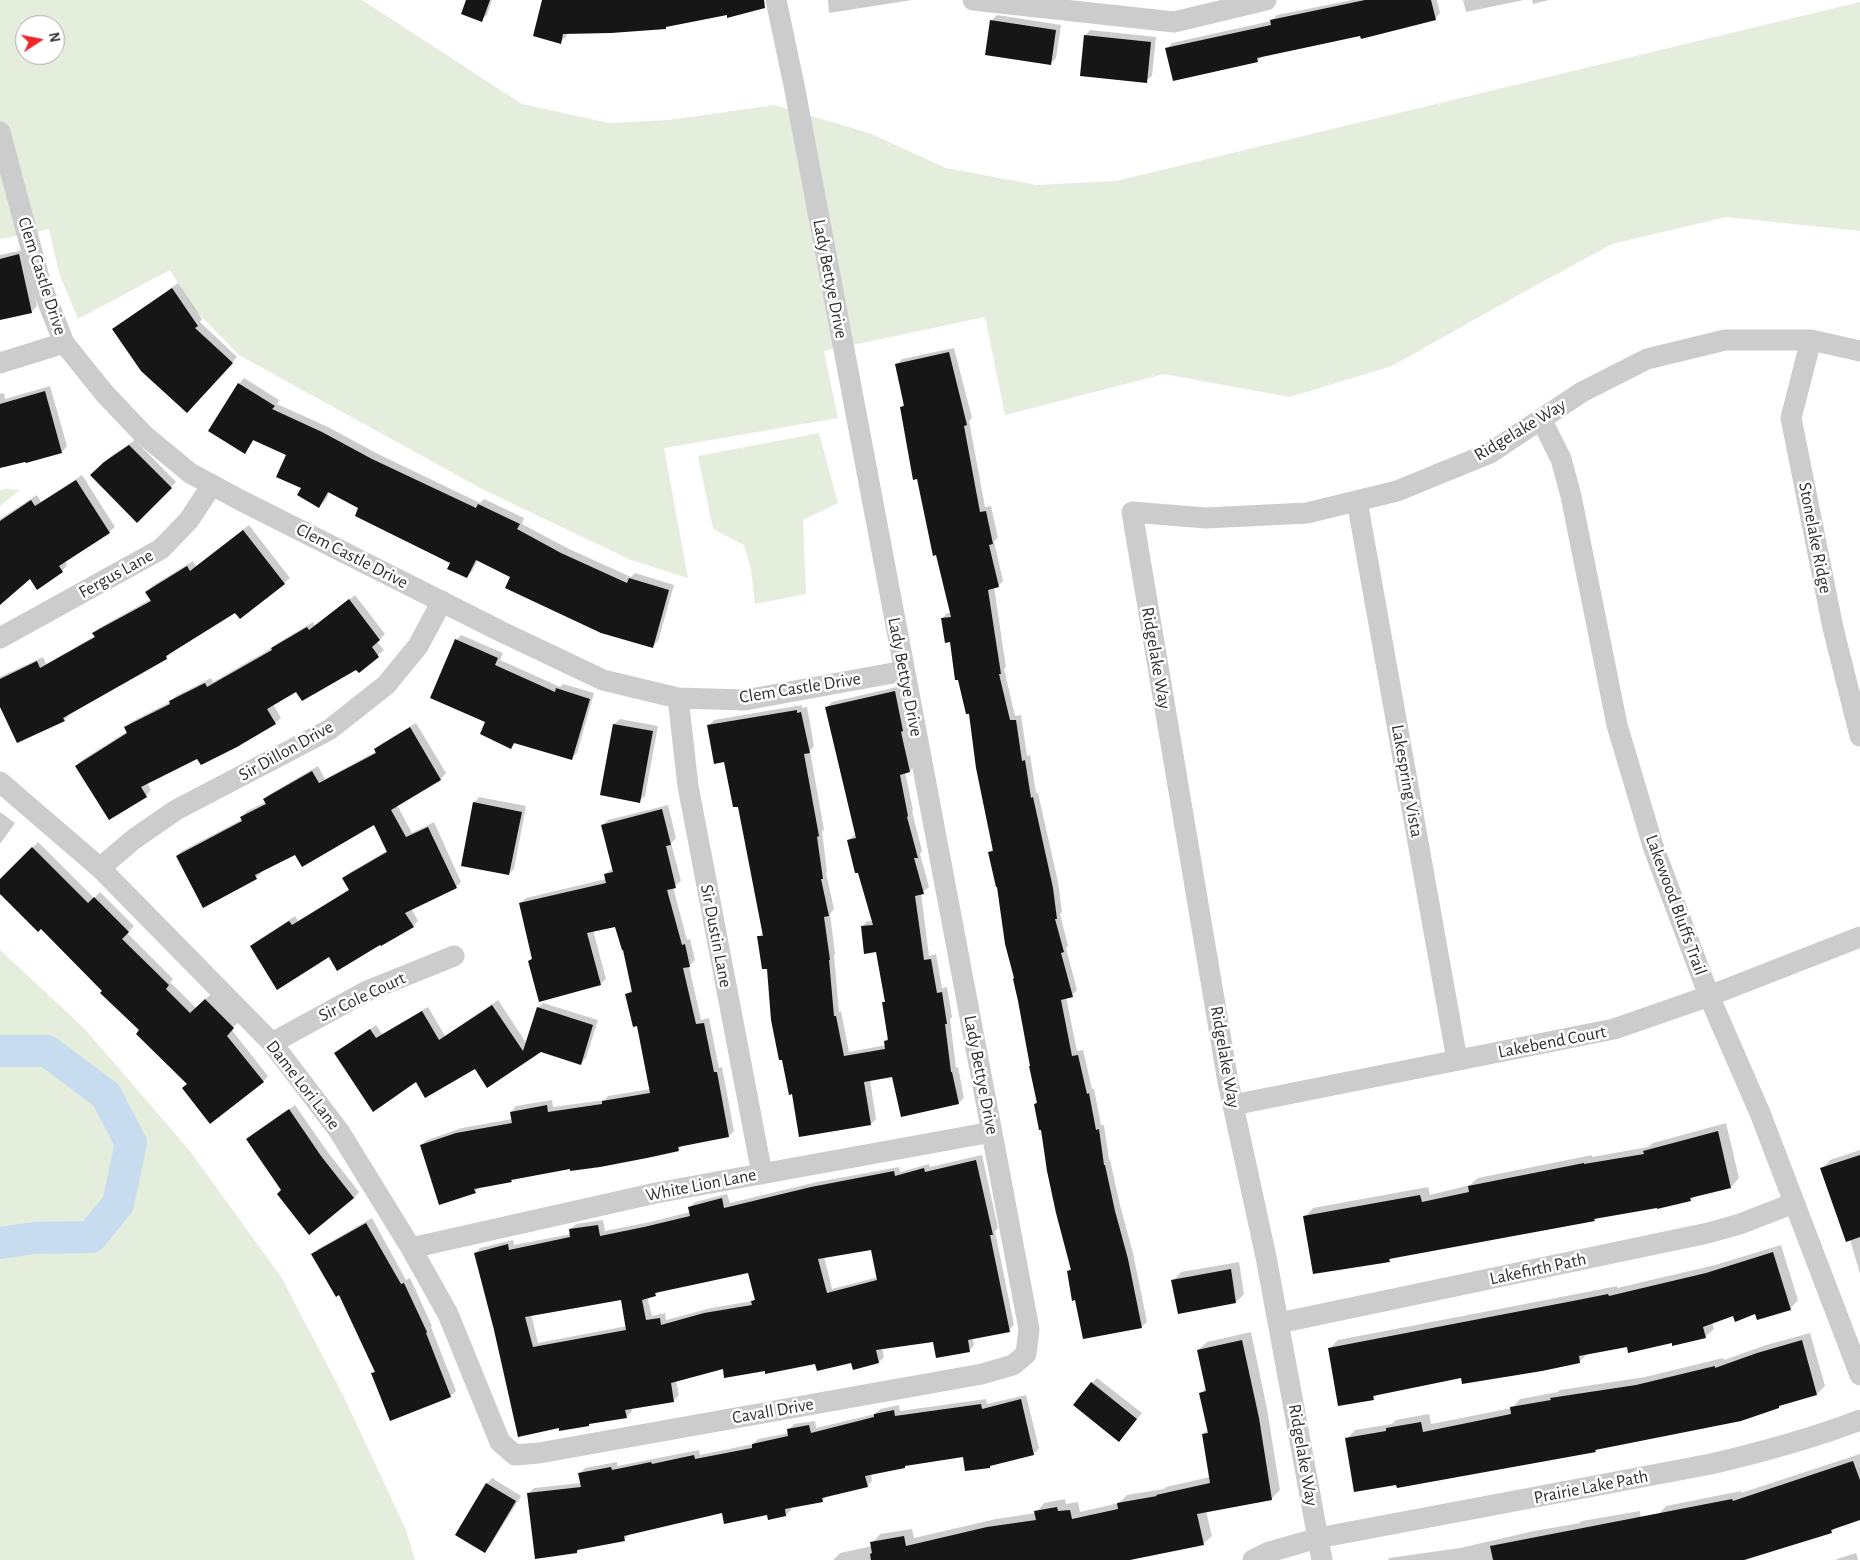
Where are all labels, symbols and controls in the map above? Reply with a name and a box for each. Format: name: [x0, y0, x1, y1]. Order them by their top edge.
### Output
north arrow: [15, 15, 65, 65]
text: N: [46, 31, 62, 43]
street label: Clem Castle Drive: [13, 214, 71, 338]
street label: Lady Bettye Drive: [808, 217, 852, 341]
street label: Ridgelake Way: [1470, 394, 1570, 466]
street label: Stonelake Ridge: [1794, 481, 1836, 595]
street label: Clem Castle Drive: [292, 519, 412, 593]
street label: Fergus Lane: [75, 545, 157, 603]
street label: Ridgelake Way: [1136, 605, 1176, 711]
street label: Lady Bettye Drive: [883, 615, 927, 739]
street label: Clem Castle Drive: [738, 668, 862, 708]
street label: Sir Dillon Drive: [235, 716, 337, 786]
street label: Lakespring Vista: [1386, 723, 1428, 839]
street label: Lakewood Bluffs Trail: [1641, 832, 1711, 978]
street label: Sir Dustin Lane: [695, 883, 737, 989]
street label: Sir Cole Court: [315, 967, 409, 1027]
street label: Ridgelake Way: [1205, 1004, 1245, 1110]
street label: Lady Bettye Drive: [959, 1013, 1003, 1137]
street label: Lakebend Court: [1496, 1021, 1608, 1063]
street label: Dame Lori Lane: [261, 1036, 345, 1134]
street label: White Lion Lane: [644, 1164, 758, 1206]
street label: Lakefirth Path: [1488, 1248, 1588, 1290]
street label: Cavall Drive: [731, 1393, 815, 1429]
street label: Ridgelake Way: [1283, 1402, 1323, 1508]
street label: Prairie Lake Path: [1532, 1465, 1650, 1509]

